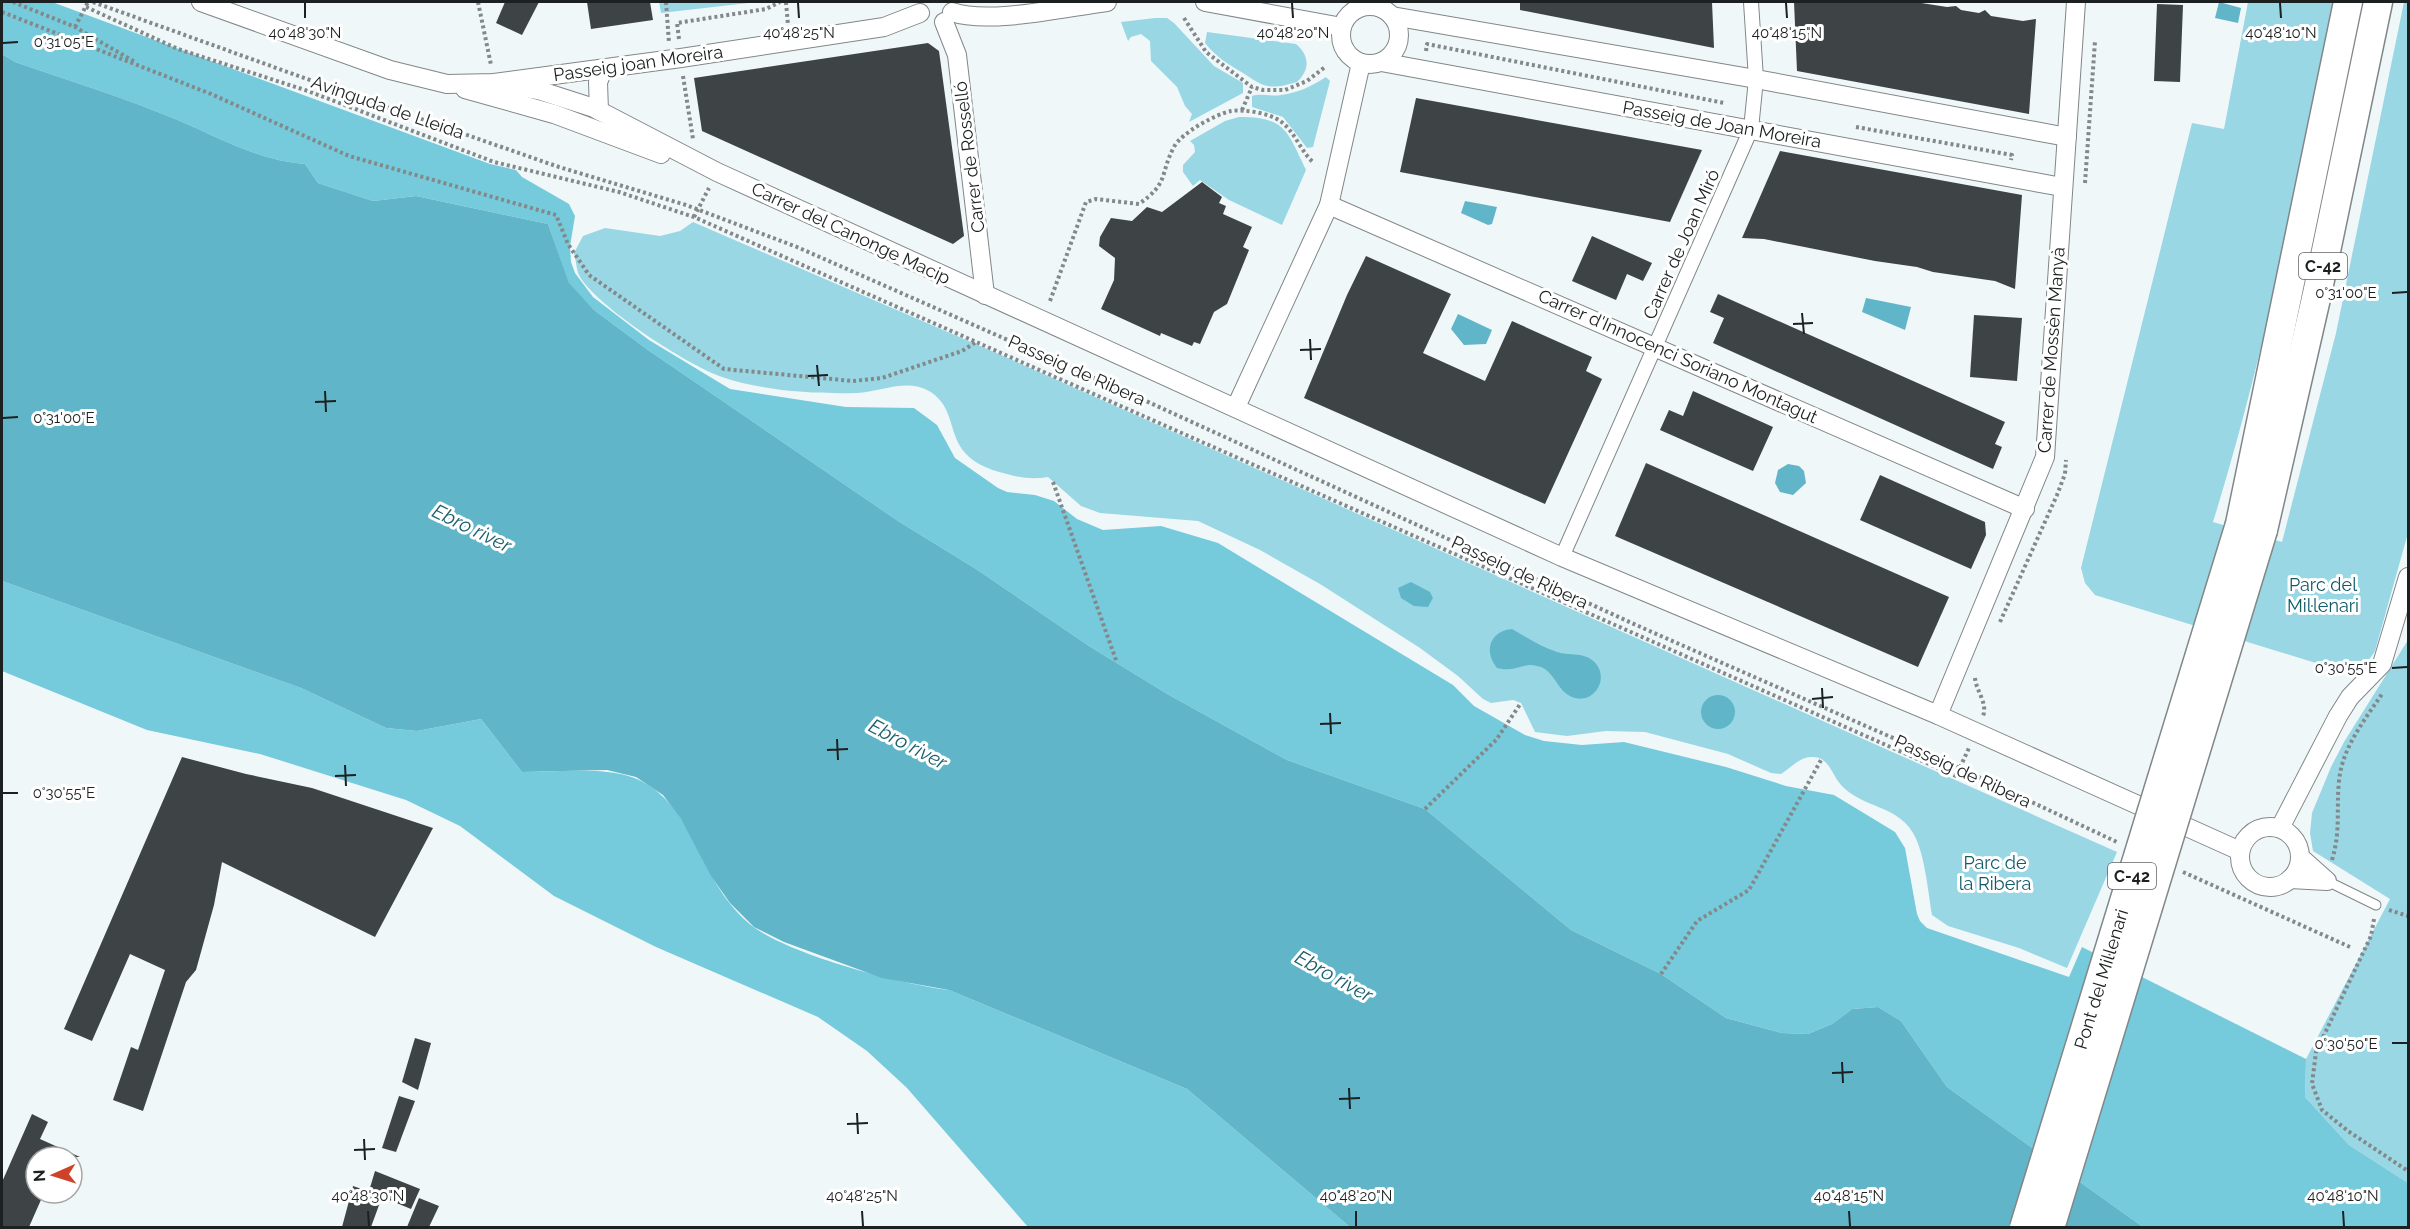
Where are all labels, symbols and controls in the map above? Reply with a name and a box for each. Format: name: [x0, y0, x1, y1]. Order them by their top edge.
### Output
text: 40°48'30"N: [269, 24, 341, 42]
text: 40°48'25"N: [763, 24, 835, 42]
text: 40°48'20"N: [1257, 24, 1329, 42]
text: 40°48'15"N: [1752, 24, 1822, 42]
text: 40°48'10"N: [2245, 24, 2317, 42]
text: 0°31'05"E: [34, 33, 94, 51]
street label: Passeig joan Moreira: [552, 41, 724, 85]
street label: Avinguda de Lleida: [309, 71, 467, 143]
street label: Carrer de Rosselló: [949, 80, 989, 234]
street label: Passeig de Joan Moreira: [1621, 96, 1823, 152]
street label: Carrer de Joan Miró: [1638, 165, 1724, 322]
street label: Carrer del Canonge Macip: [748, 178, 954, 288]
street label: Carrer de Mossèn Manyà: [2033, 246, 2069, 454]
road number: C-42: [2299, 253, 2347, 279]
text: 0°31'00"E: [2315, 284, 2377, 302]
street label: Carrer d'Innocenci Soriano Montagut: [1535, 285, 1821, 427]
street label: Passeig de Ribera: [1005, 330, 1149, 410]
text: 0°31'00"E: [33, 409, 95, 427]
water label: Ebro river: [429, 499, 516, 558]
street label: Passeig de Ribera: [1448, 531, 1592, 613]
park label: Parc del Mil·lenari: [2287, 574, 2359, 616]
text: 0°30'55"E: [2315, 659, 2377, 677]
water label: Ebro river: [865, 713, 952, 775]
street label: Passeig de Ribera: [1891, 730, 2035, 812]
text: 0°30'55"E: [33, 784, 95, 802]
park label: Parc de la Ribera: [1959, 852, 2031, 894]
road number: C-42: [2108, 863, 2156, 889]
street label: Pont del Mil·lenari: [2070, 906, 2132, 1052]
water label: Ebro river: [1291, 945, 1378, 1008]
text: 0°30'50"E: [2314, 1035, 2378, 1053]
north arrow: [24, 1145, 84, 1205]
text: N: [30, 1169, 49, 1182]
text: 40°48'30"N: [332, 1187, 404, 1205]
text: 40°48'25"N: [826, 1187, 898, 1205]
text: 40°48'20"N: [1320, 1187, 1392, 1205]
text: 40°48'15"N: [1814, 1187, 1884, 1205]
text: 40°48'10"N: [2307, 1187, 2379, 1205]

